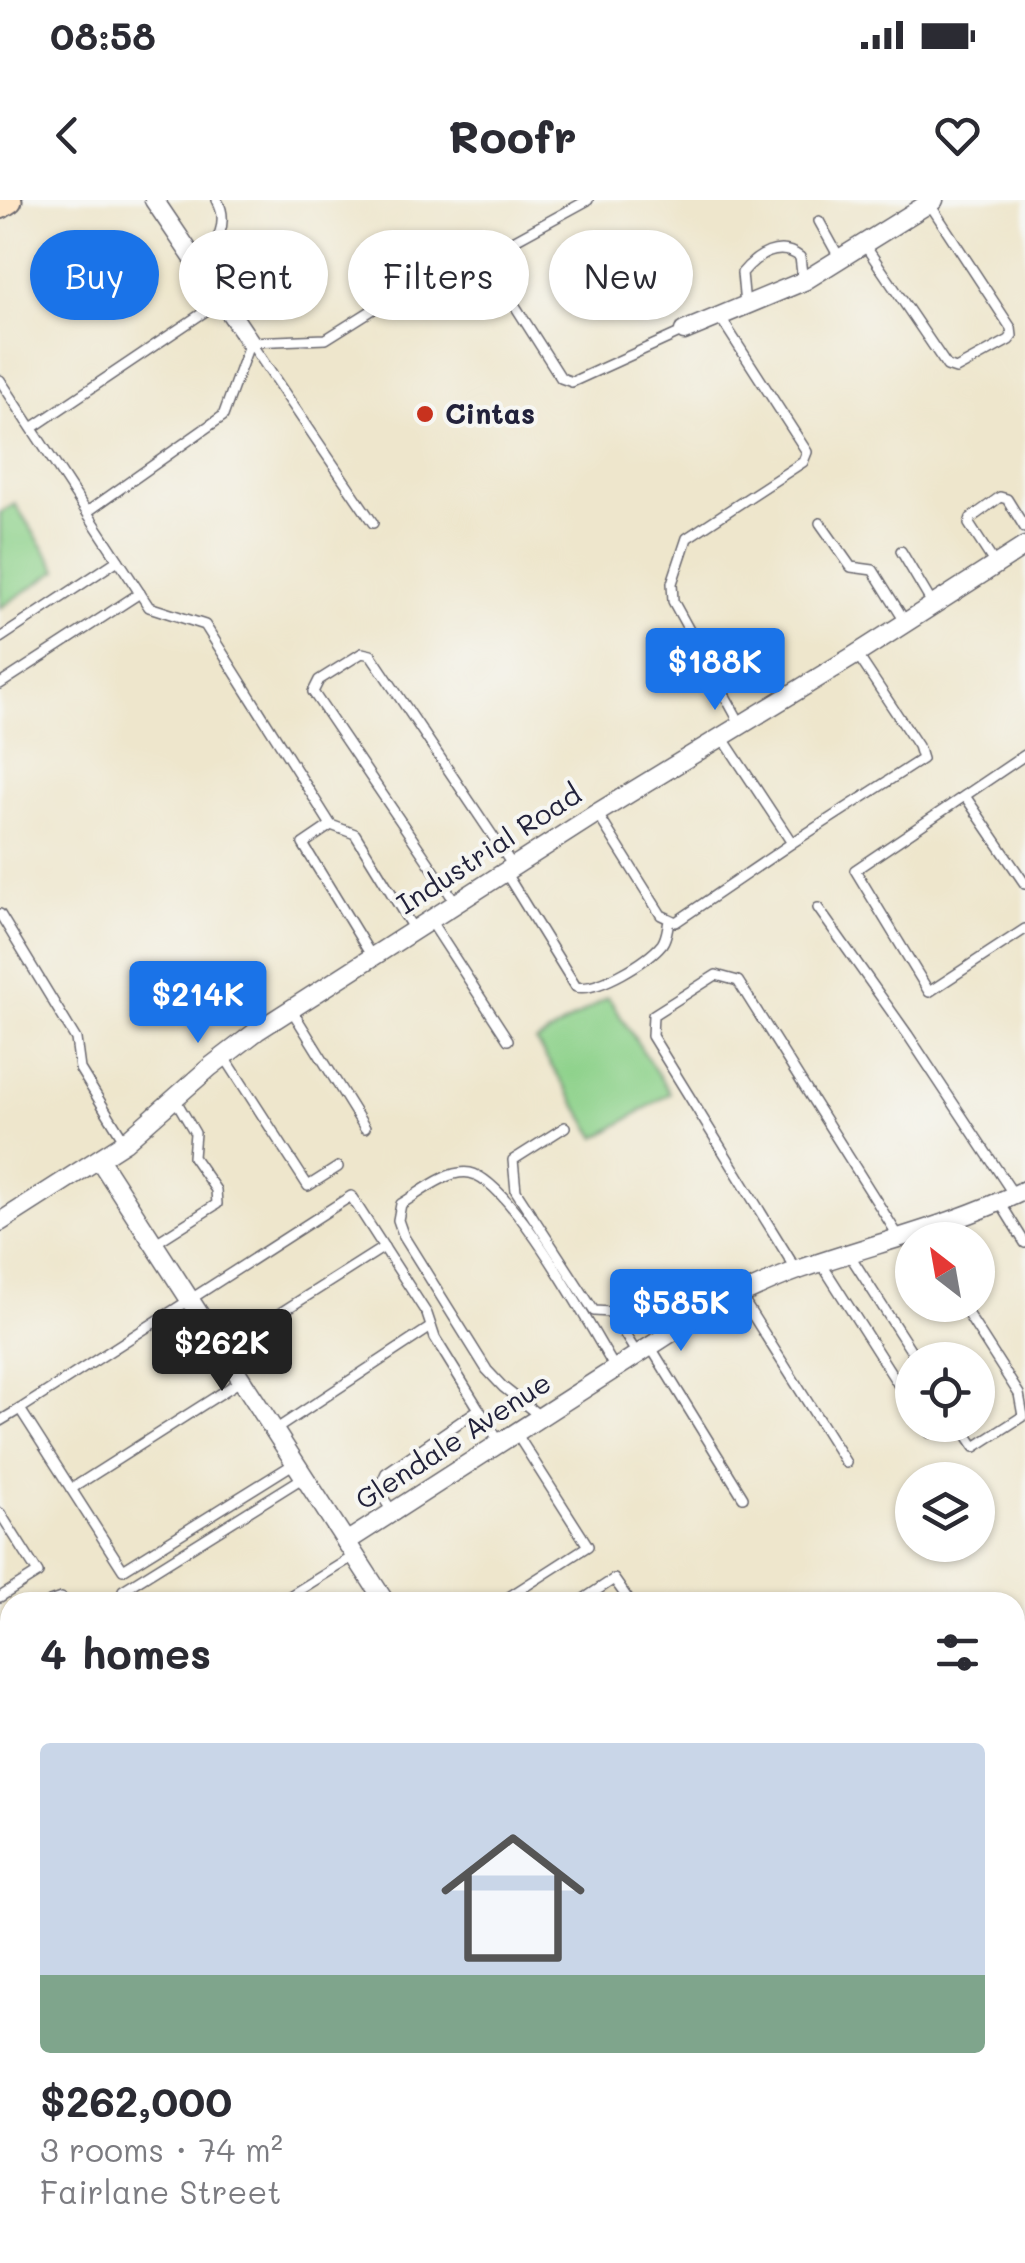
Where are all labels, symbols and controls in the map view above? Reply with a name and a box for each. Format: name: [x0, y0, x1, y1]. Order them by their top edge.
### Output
text: 08:58: [50, 10, 156, 60]
text: Roofr: [448, 106, 577, 164]
icon: back: [40, 108, 95, 163]
icon: heart: [930, 108, 985, 163]
chip: Buy: [30, 230, 159, 320]
chip: Rent: [179, 230, 328, 320]
chip: Filters: [348, 230, 529, 320]
chip: New: [549, 230, 693, 320]
place label: Cintas: [445, 395, 535, 431]
marker: Cintas: [414, 403, 436, 425]
pin: $188K: [645, 628, 785, 713]
text: $188K: [668, 639, 762, 681]
street label: Industrial Road: [390, 775, 587, 921]
pin: $214K: [128, 961, 268, 1046]
text: $214K: [151, 972, 245, 1014]
north arrow: [895, 1222, 995, 1322]
map controls: [895, 1222, 995, 1562]
pin: $585K: [611, 1269, 751, 1354]
text: $585K: [632, 1280, 730, 1322]
pin: $262K: [152, 1309, 292, 1394]
text: $262K: [174, 1320, 270, 1362]
button: locate: [895, 1342, 995, 1442]
street label: Glendale Avenue: [348, 1364, 557, 1517]
button: layers: [895, 1462, 995, 1562]
text: 4 homes: [40, 1625, 211, 1680]
icon: filters: [930, 1625, 985, 1680]
icon: home: [423, 1808, 603, 1988]
text: $262,000: [40, 2073, 232, 2128]
text: 3 rooms · 74 m²: [40, 2128, 283, 2170]
text: Fairlane Street: [40, 2170, 281, 2212]

